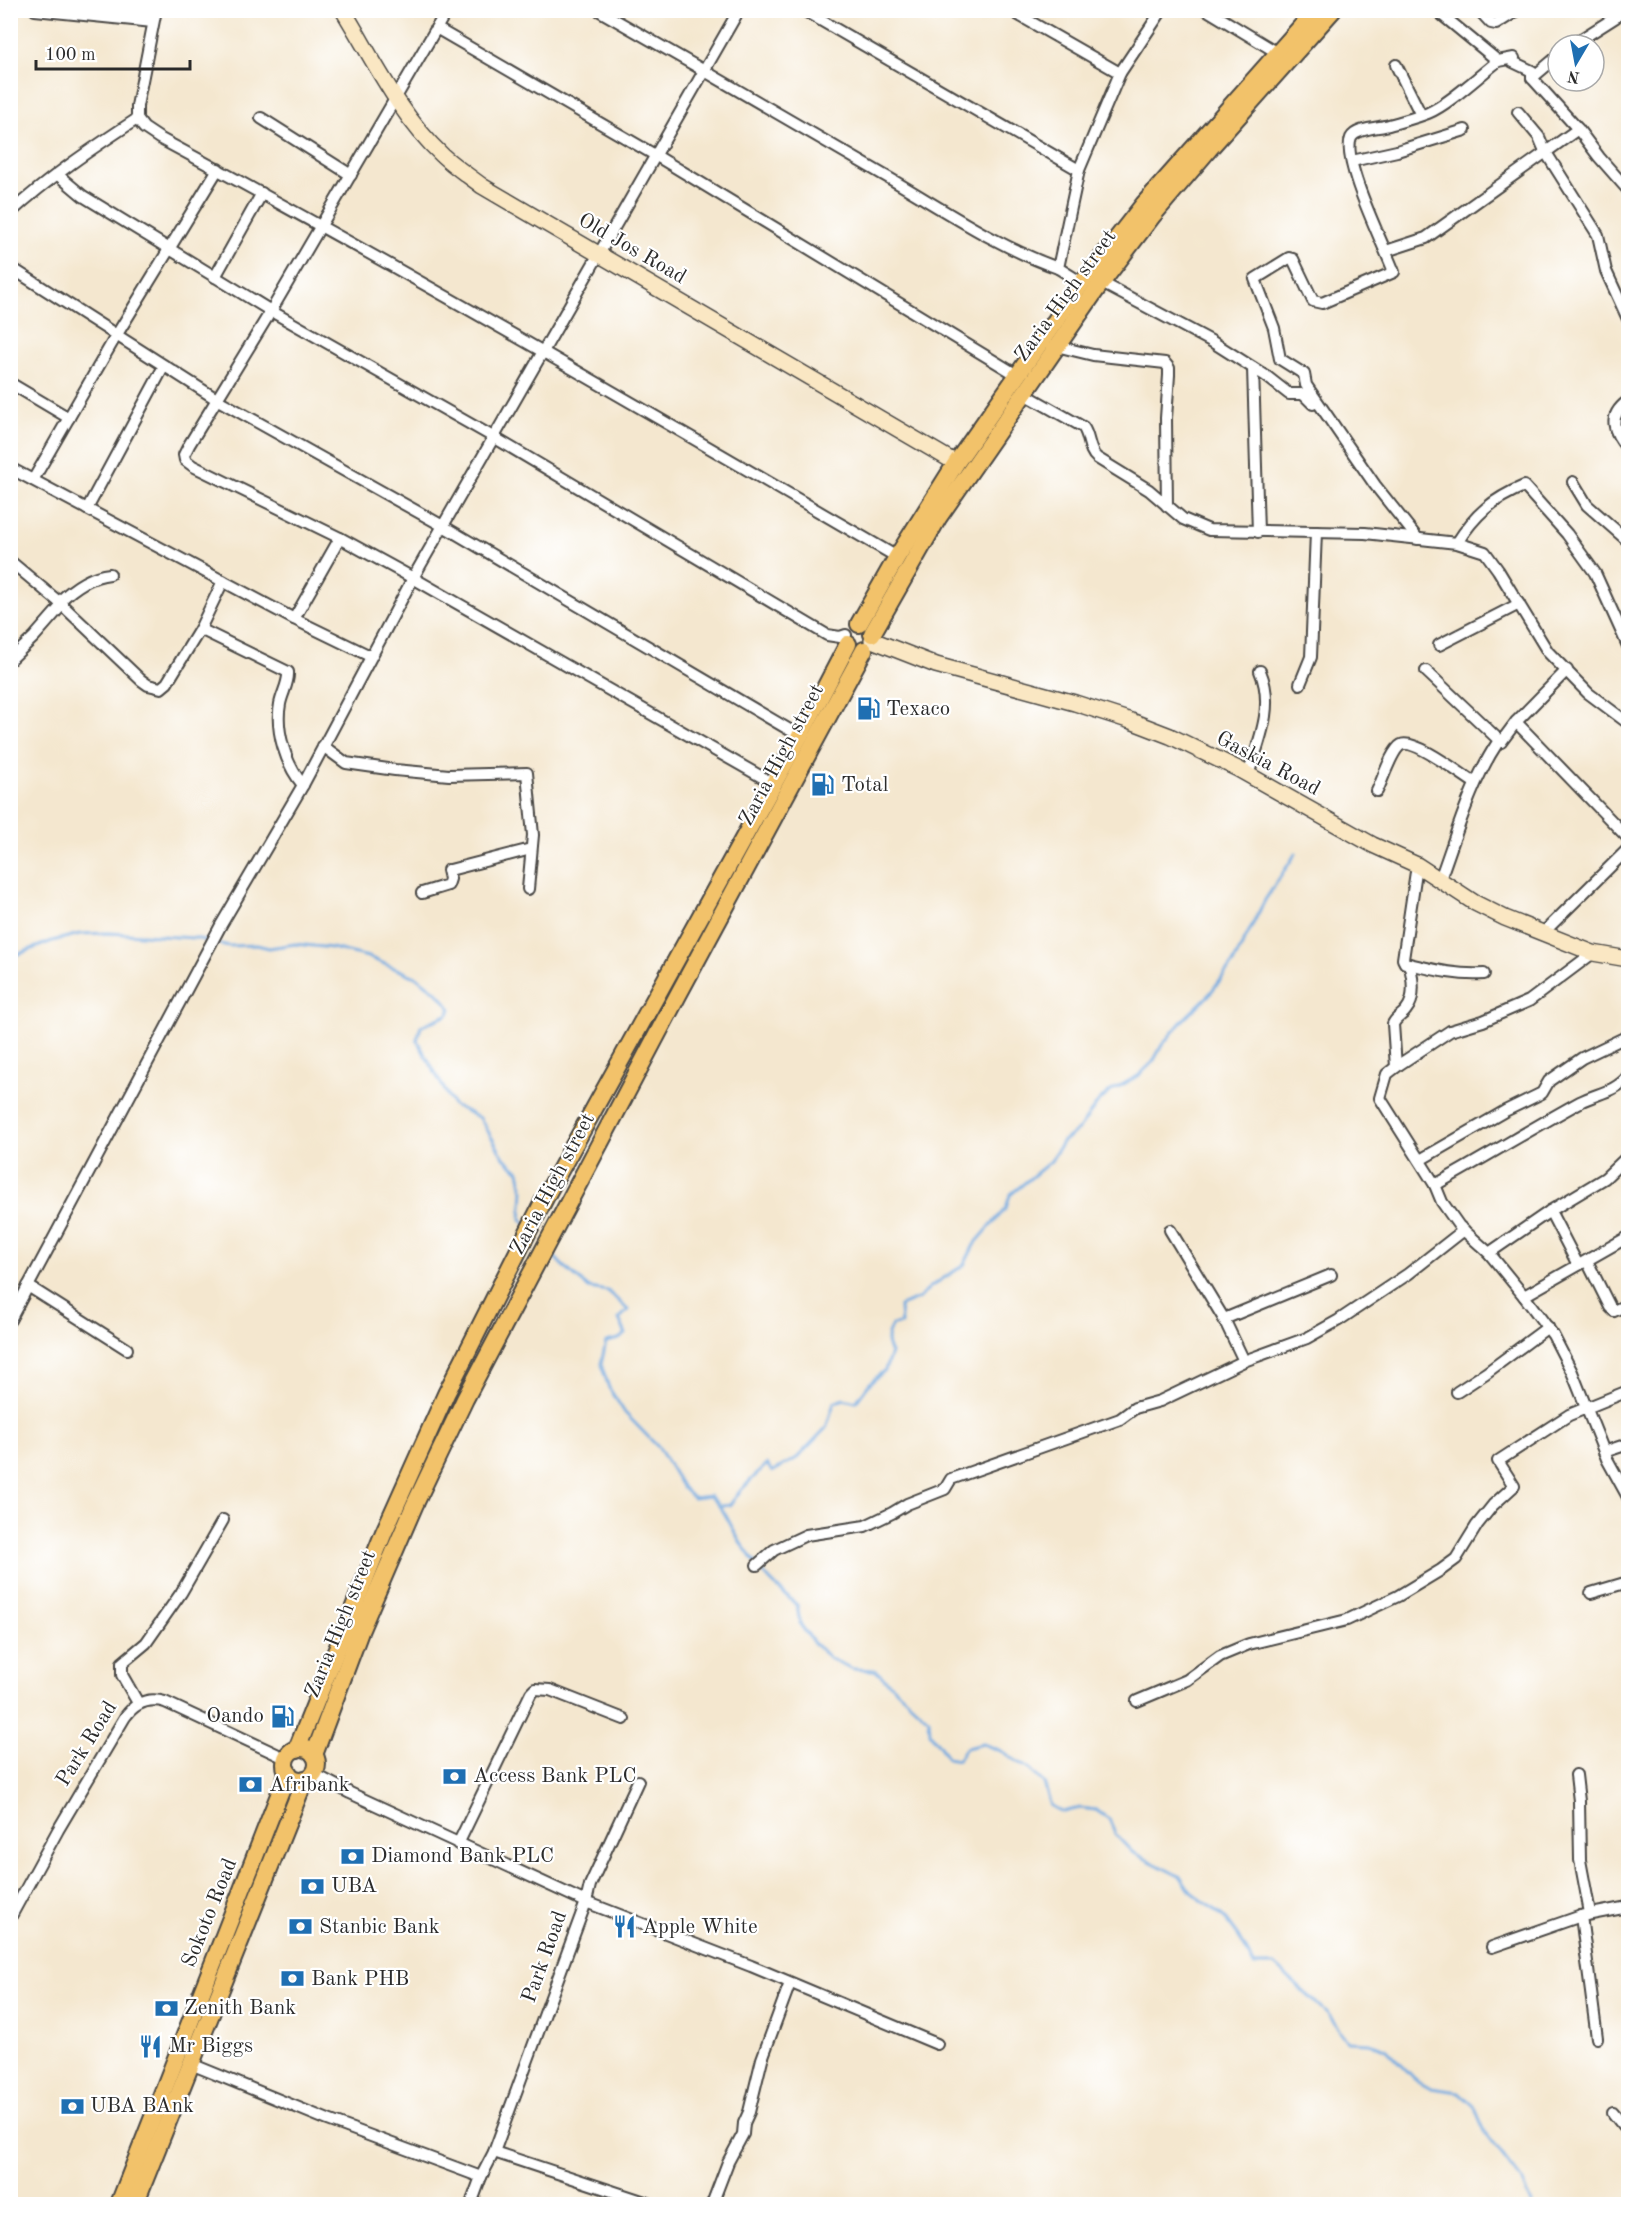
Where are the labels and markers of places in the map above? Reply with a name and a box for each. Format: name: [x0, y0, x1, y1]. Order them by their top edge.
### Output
fuel station icon: Texaco: [855, 696, 881, 722]
place label: Texaco: [886, 699, 950, 720]
fuel station icon: Total: [810, 772, 836, 798]
place label: Total: [841, 775, 889, 796]
fuel station icon: Oando: [269, 1703, 295, 1729]
place label: Oando: [206, 1706, 264, 1727]
bank icon: Access Bank PLC: [442, 1763, 468, 1789]
place label: Access Bank PLC: [473, 1766, 637, 1787]
bank icon: Afribank: [238, 1772, 264, 1798]
place label: Afribank: [269, 1775, 350, 1796]
bank icon: Diamond Bank PLC: [340, 1843, 366, 1869]
place label: Diamond Bank PLC: [371, 1846, 554, 1867]
bank icon: UBA: [300, 1873, 326, 1899]
place label: UBA: [331, 1876, 377, 1897]
bank icon: Stanbic Bank: [288, 1914, 314, 1940]
restaurant icon: Apple White: [611, 1914, 637, 1940]
place label: Stanbic Bank: [319, 1917, 440, 1938]
place label: Apple White: [642, 1917, 758, 1938]
bank icon: Bank PHB: [280, 1966, 306, 1992]
place label: Bank PHB: [311, 1969, 409, 1990]
bank icon: Zenith Bank: [153, 1995, 179, 2021]
place label: Zenith Bank: [184, 1998, 296, 2019]
restaurant icon: Mr Biggs: [138, 2033, 164, 2059]
place label: Mr Biggs: [169, 2036, 253, 2057]
bank icon: UBA BAnk: [59, 2093, 85, 2119]
place label: UBA BAnk: [90, 2096, 194, 2117]

